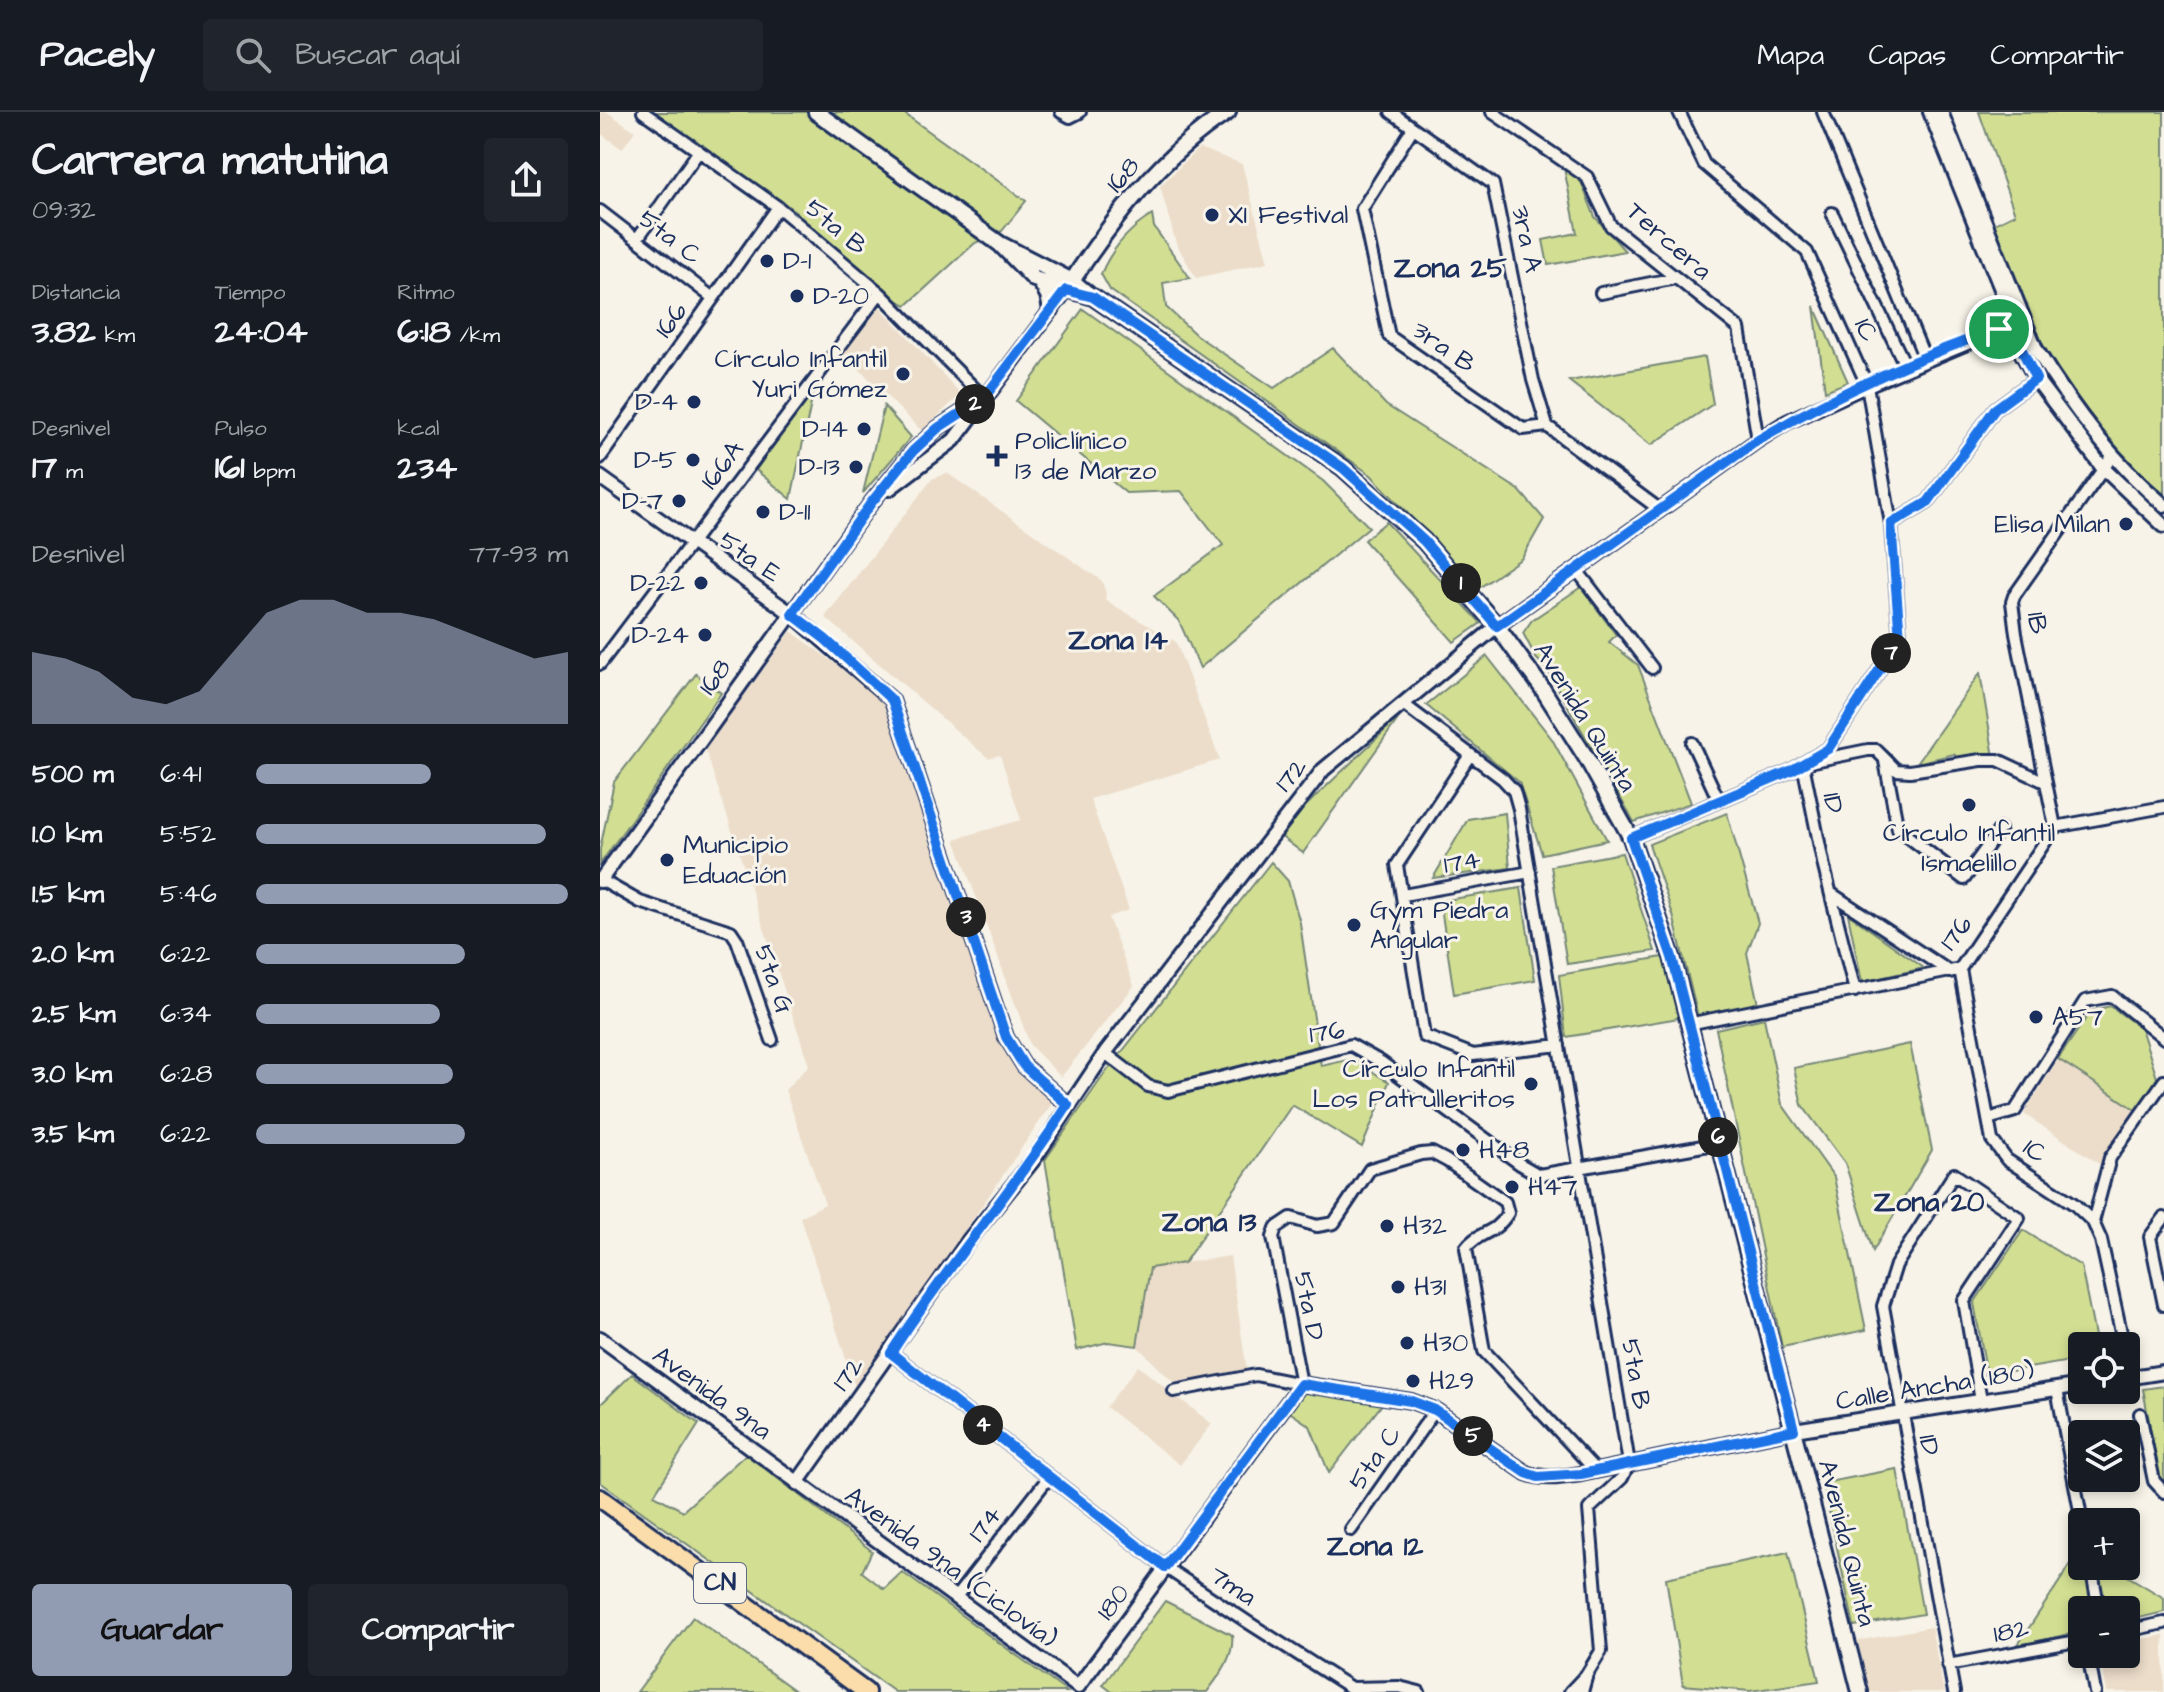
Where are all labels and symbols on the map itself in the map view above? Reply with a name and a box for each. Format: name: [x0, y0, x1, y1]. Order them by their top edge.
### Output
street label: 168: [1097, 149, 1149, 201]
street label: 5ta B: [797, 190, 875, 264]
street label: Tercera: [1618, 194, 1720, 288]
place label: XI Festival: [1228, 197, 1348, 233]
street label: 5ta C: [631, 201, 709, 273]
street label: 3ra A: [1502, 202, 1552, 276]
marker: XI Festival: [1203, 206, 1221, 224]
place label: D-1: [783, 243, 811, 279]
district label: Zona 25: [1393, 249, 1508, 288]
marker: D-1: [758, 252, 776, 270]
place label: D-20: [813, 278, 869, 314]
marker: D-20: [788, 287, 806, 305]
street label: 166: [646, 295, 696, 345]
pin: [1965, 295, 2033, 363]
street label: 3ra B: [1405, 312, 1483, 382]
street label: 1C: [1845, 313, 1887, 347]
place label: Círculo Infantil Yuri Gómez: [714, 341, 887, 407]
marker: Círculo Infantil Yuri Gómez: [894, 365, 912, 383]
place label: D-4: [635, 384, 678, 420]
pin: 2: [955, 384, 995, 424]
marker: D-4: [685, 393, 703, 411]
place label: D-14: [802, 411, 848, 447]
marker: D-14: [855, 420, 873, 438]
place label: Policlínico 13 de Marzo: [1015, 423, 1157, 489]
street label: 166A: [692, 433, 752, 497]
place label: D-5: [634, 442, 677, 478]
marker: Policlínico 13 de Marzo: [986, 445, 1008, 467]
place label: D-13: [799, 449, 840, 485]
marker: D-5: [684, 451, 702, 469]
marker: D-13: [847, 458, 865, 476]
place label: D-7: [622, 483, 663, 519]
marker: D-7: [670, 492, 688, 510]
place label: D-11: [779, 494, 811, 530]
marker: D-11: [754, 503, 772, 521]
place label: Elisa Milan: [1994, 506, 2110, 542]
marker: Elisa Milan: [2117, 515, 2135, 533]
street label: 5ta E: [712, 523, 788, 591]
pin: 1: [1441, 563, 1481, 603]
place label: D-22: [630, 565, 685, 601]
marker: D-22: [692, 574, 710, 592]
street label: 1B: [2018, 609, 2056, 637]
place label: D-24: [631, 617, 689, 653]
district label: Zona 14: [1068, 621, 1169, 660]
marker: D-24: [696, 626, 714, 644]
pin: 7: [1871, 633, 1911, 673]
street label: Avenida Quinta: [1525, 635, 1645, 799]
street label: 168: [690, 652, 740, 702]
street label: 172: [1266, 750, 1316, 800]
street label: 1D: [1813, 790, 1853, 816]
marker: Círculo Infantil Ismaelillo: [1960, 796, 1978, 814]
place label: Círculo Infantil Ismaelillo: [1883, 815, 2055, 881]
place label: Municipio Eduación: [683, 827, 788, 893]
street label: 174: [1441, 841, 1484, 883]
marker: Municipio Eduación: [658, 851, 676, 869]
place label: Gym Piedra Angular: [1370, 892, 1508, 960]
pin: 3: [946, 897, 986, 937]
street label: 176: [1931, 908, 1981, 958]
marker: Gym Piedra Angular: [1345, 916, 1363, 934]
street label: 5ta G: [745, 940, 803, 1018]
place label: A57: [2052, 999, 2103, 1035]
marker: A57: [2027, 1008, 2045, 1026]
street label: 176: [1307, 1012, 1347, 1052]
place label: Círculo Infantil Los Patrulleritos: [1312, 1051, 1515, 1117]
marker: Círculo Infantil Los Patrulleritos: [1522, 1075, 1540, 1093]
pin: 6: [1698, 1117, 1738, 1157]
street label: 1C: [2016, 1130, 2054, 1172]
place label: H48: [1479, 1132, 1529, 1168]
marker: H48: [1454, 1141, 1472, 1159]
place label: H47: [1528, 1169, 1577, 1205]
marker: H47: [1503, 1178, 1521, 1196]
district label: Zona 20: [1874, 1183, 1985, 1222]
district label: Zona 13: [1162, 1203, 1257, 1242]
place label: H32: [1403, 1208, 1447, 1244]
marker: H32: [1378, 1217, 1396, 1235]
street label: 5ta D: [1285, 1268, 1333, 1344]
place label: H31: [1414, 1269, 1446, 1305]
marker: H31: [1389, 1278, 1407, 1296]
place label: H30: [1423, 1325, 1468, 1361]
marker: H30: [1398, 1334, 1416, 1352]
street label: 5ta B: [1612, 1336, 1660, 1412]
street label: Avenida 9na: [645, 1338, 779, 1448]
street label: 172: [823, 1349, 873, 1398]
street label: Calle Ancha (180): [1833, 1353, 2037, 1419]
place label: H29: [1429, 1363, 1474, 1399]
marker: H29: [1404, 1372, 1422, 1390]
pin: 4: [963, 1405, 1003, 1445]
pin: 5: [1453, 1416, 1493, 1456]
street label: 5ta C: [1340, 1419, 1410, 1497]
street label: 1D: [1909, 1432, 1949, 1458]
street label: Avenida Quinta: [1809, 1456, 1885, 1630]
street label: Avenida 9na (Ciclovía): [837, 1478, 1065, 1656]
street label: 174: [959, 1498, 1011, 1550]
district label: Zona 12: [1327, 1527, 1424, 1566]
street label: 7ma: [1202, 1557, 1264, 1615]
road number: CN: [694, 1563, 746, 1603]
street label: 180: [1088, 1577, 1138, 1627]
street label: 182: [1990, 1610, 2032, 1652]

